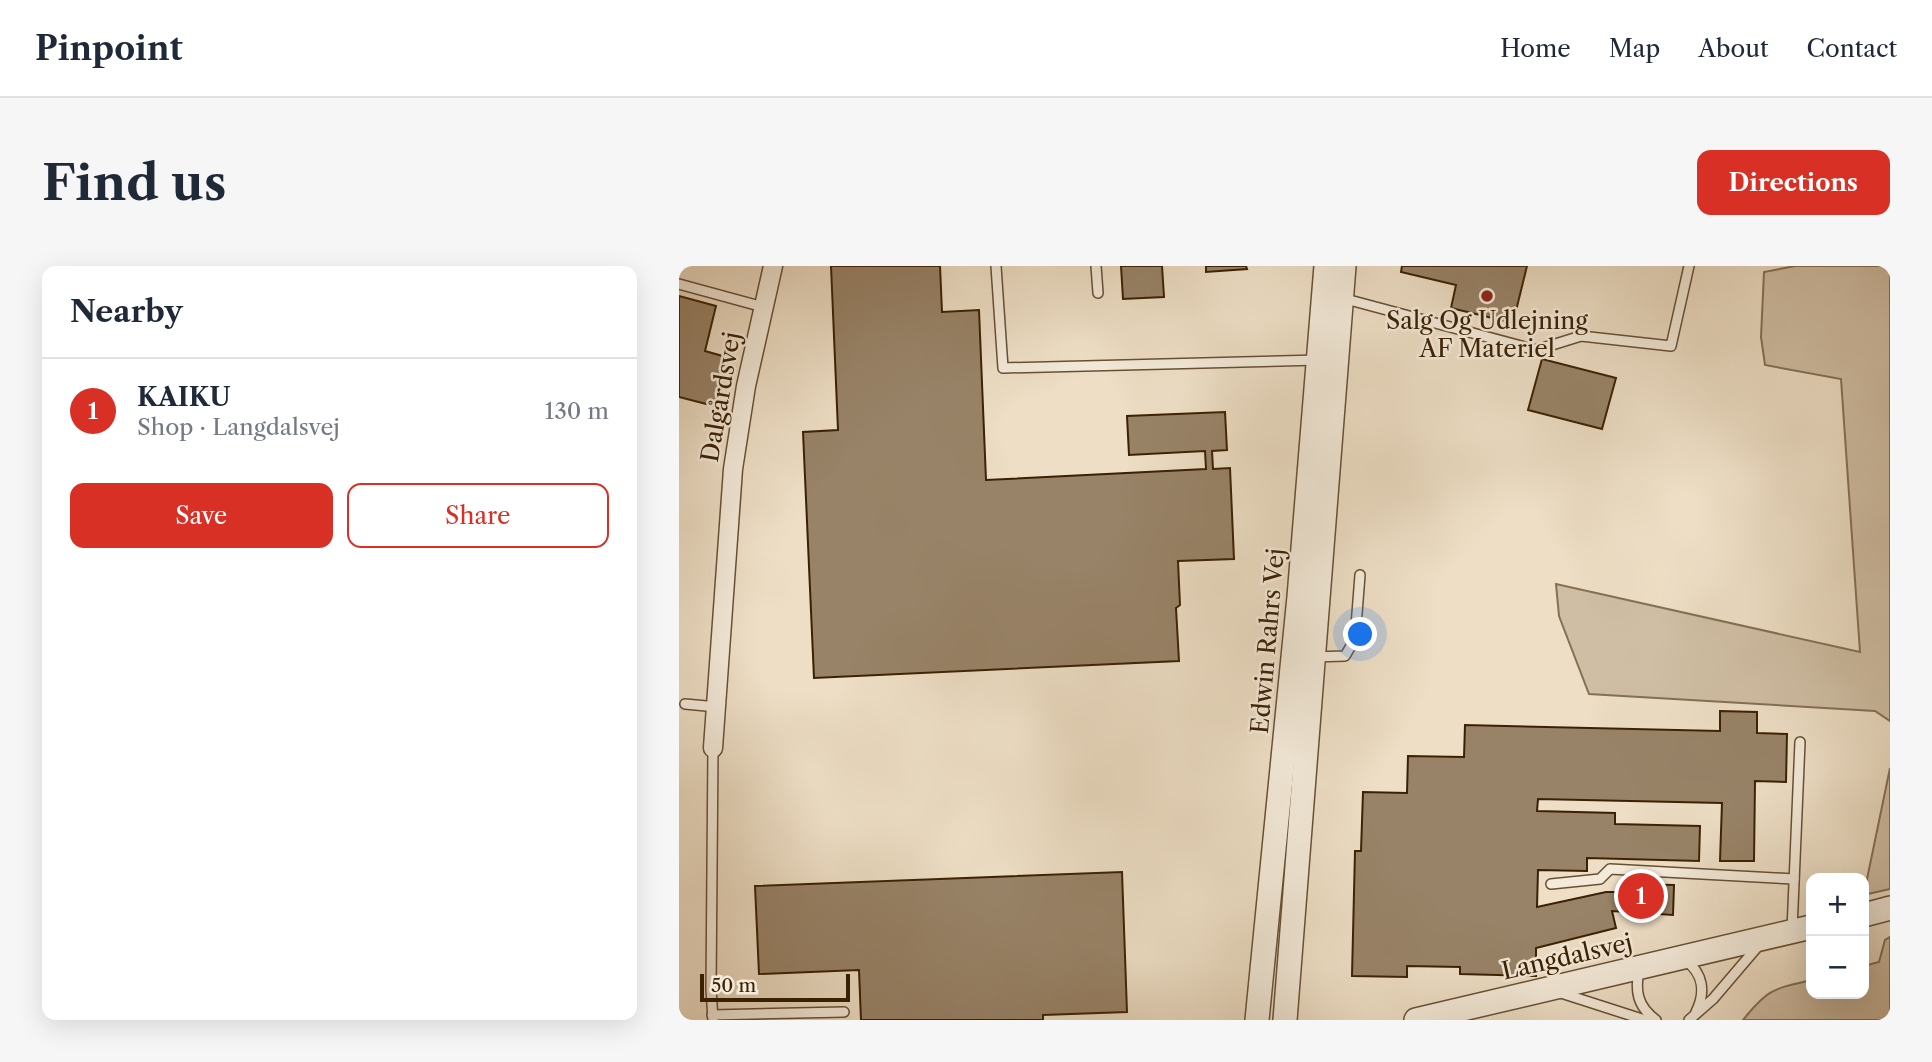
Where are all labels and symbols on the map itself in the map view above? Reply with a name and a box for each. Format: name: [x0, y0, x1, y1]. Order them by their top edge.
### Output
marker: Salg Og Udlejning AF Materiel: [1479, 288, 1495, 304]
place label: Salg Og Udlejning AF Materiel: [1386, 306, 1588, 363]
street label: Dalgårdsvej: [695, 330, 746, 464]
street label: Edwin Rahrs Vej: [1245, 547, 1290, 735]
your location: [1343, 617, 1377, 651]
pin: 1: [1618, 870, 1664, 922]
street label: Langdalsvej: [1499, 927, 1635, 986]
scale bar: [700, 971, 851, 1003]

